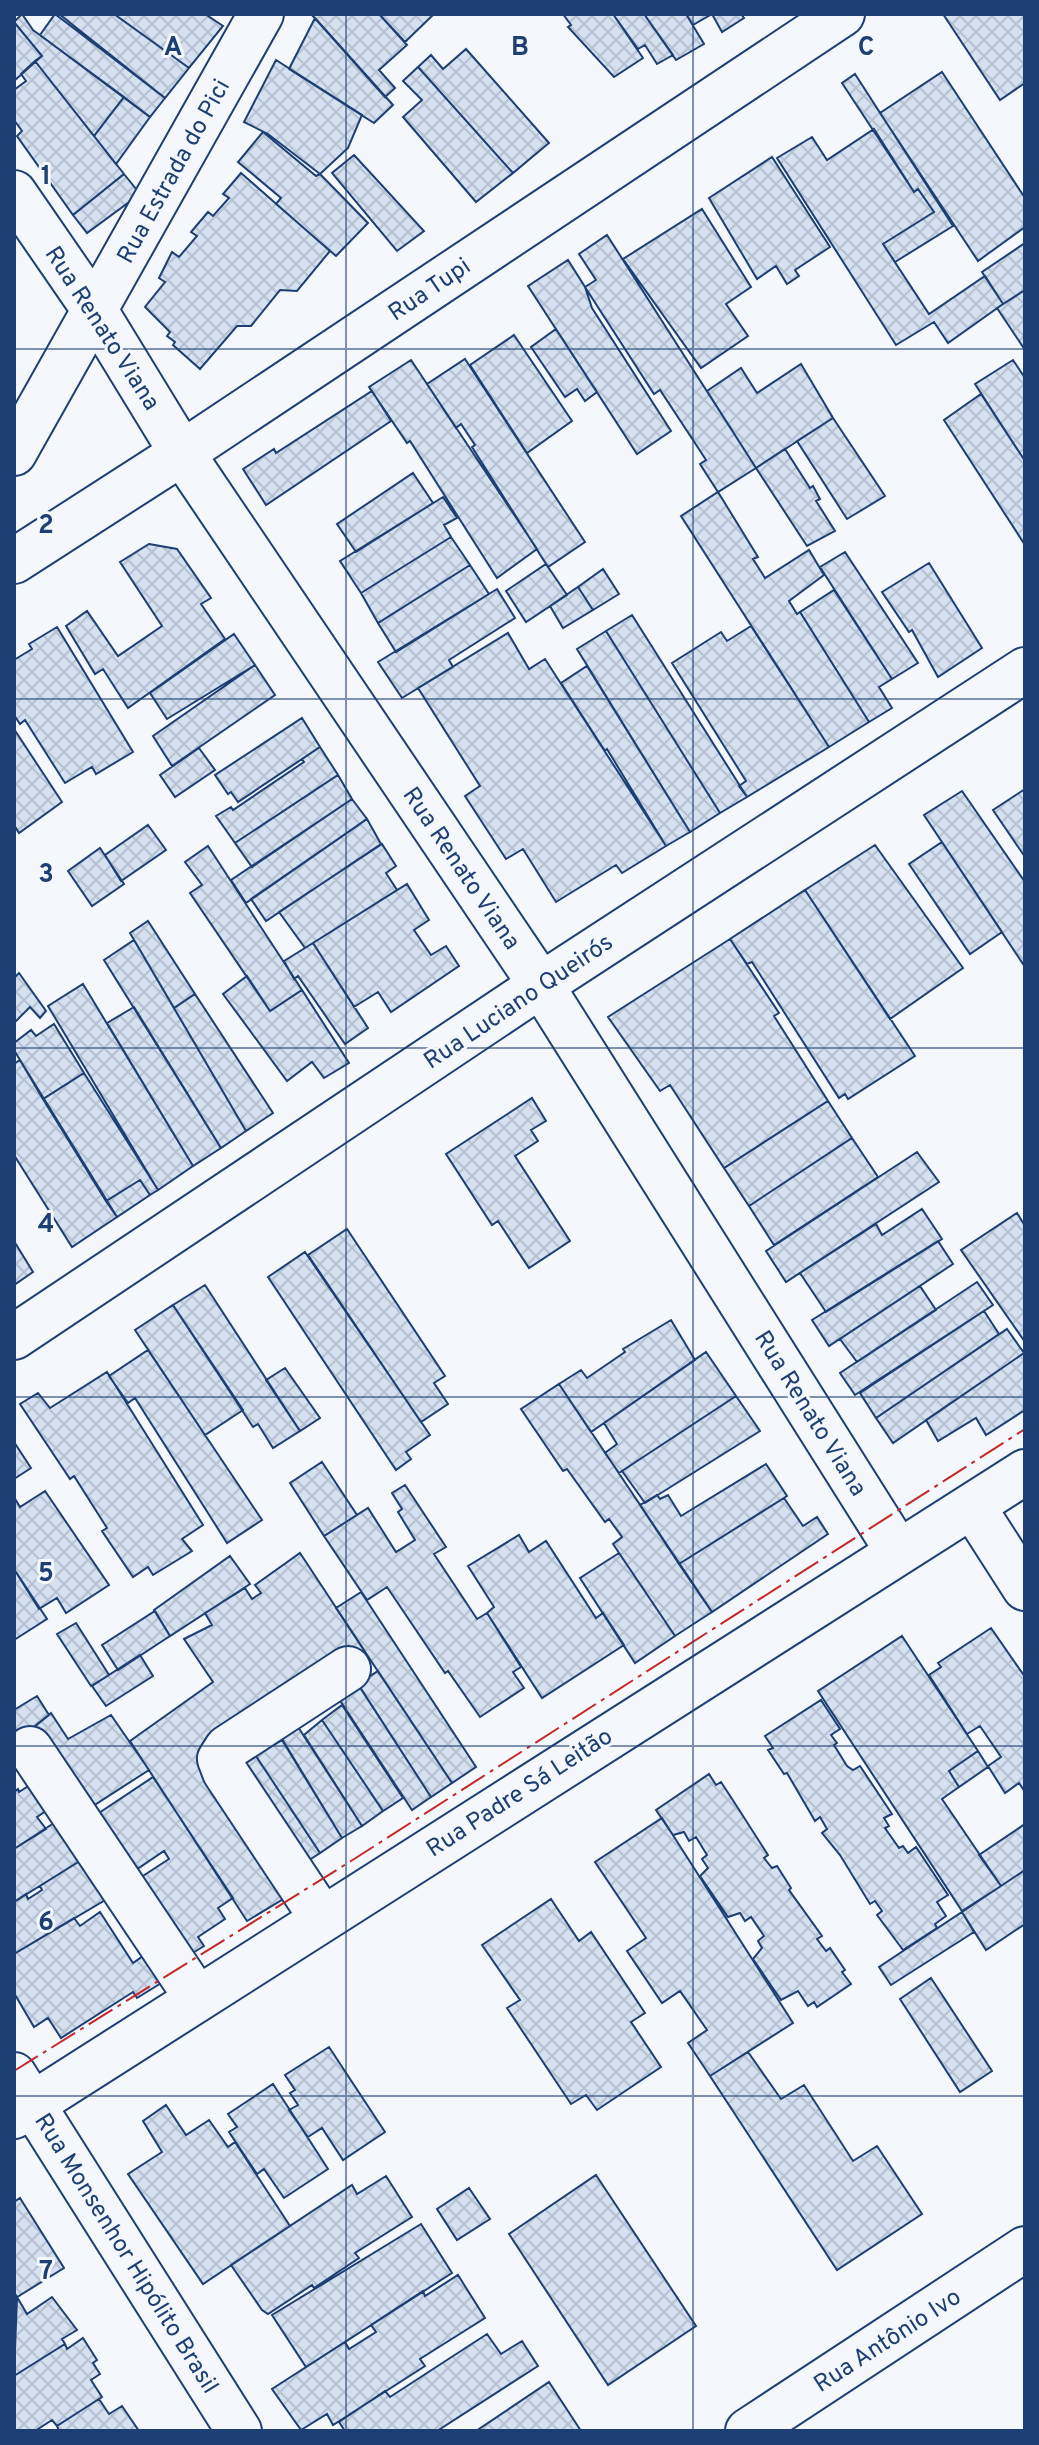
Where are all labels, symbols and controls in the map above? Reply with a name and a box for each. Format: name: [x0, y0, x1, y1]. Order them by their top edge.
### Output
text: A: [164, 32, 182, 65]
text: B: [511, 32, 529, 65]
text: C: [858, 32, 874, 65]
street label: Rua Estrada do Pici: [112, 75, 238, 269]
text: 1: [41, 161, 51, 194]
street label: Rua Renato Viana: [37, 241, 166, 417]
street label: Rua Tupi: [383, 252, 477, 329]
text: 2: [38, 510, 54, 543]
street label: Rua Renato Viana: [395, 782, 526, 956]
text: 3: [38, 859, 54, 892]
street label: Rua Luciano Queirós: [419, 928, 619, 1077]
text: 4: [38, 1209, 54, 1242]
street label: Rua Renato Viana: [746, 1326, 872, 1502]
text: 5: [38, 1558, 54, 1591]
street label: Rua Padre Sá Leitão: [421, 1722, 619, 1865]
text: 6: [38, 1907, 54, 1940]
street label: Rua Monsenhor Hipólito Brasil: [27, 2108, 224, 2400]
text: 7: [39, 2256, 53, 2289]
street label: Rua Antônio Ivo: [809, 2283, 967, 2400]

